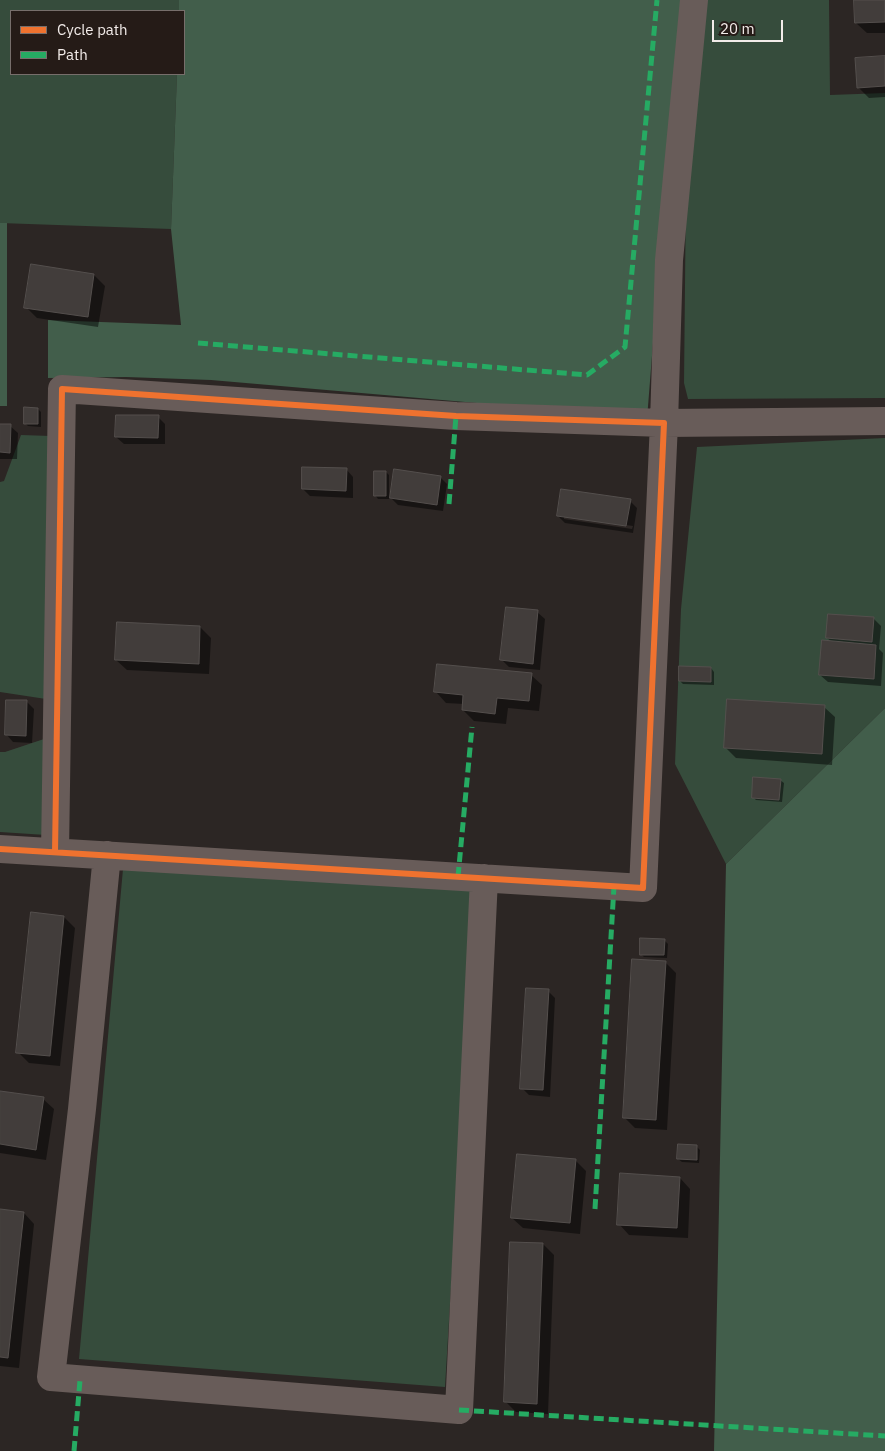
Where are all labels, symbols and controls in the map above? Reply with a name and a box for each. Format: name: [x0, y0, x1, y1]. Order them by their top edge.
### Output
legend: [10, 10, 185, 75]
scale bar: [715, 10, 786, 42]
text: 20 m: [720, 19, 755, 38]
text: Cycle path: [57, 20, 128, 39]
text: Path: [57, 45, 88, 64]

